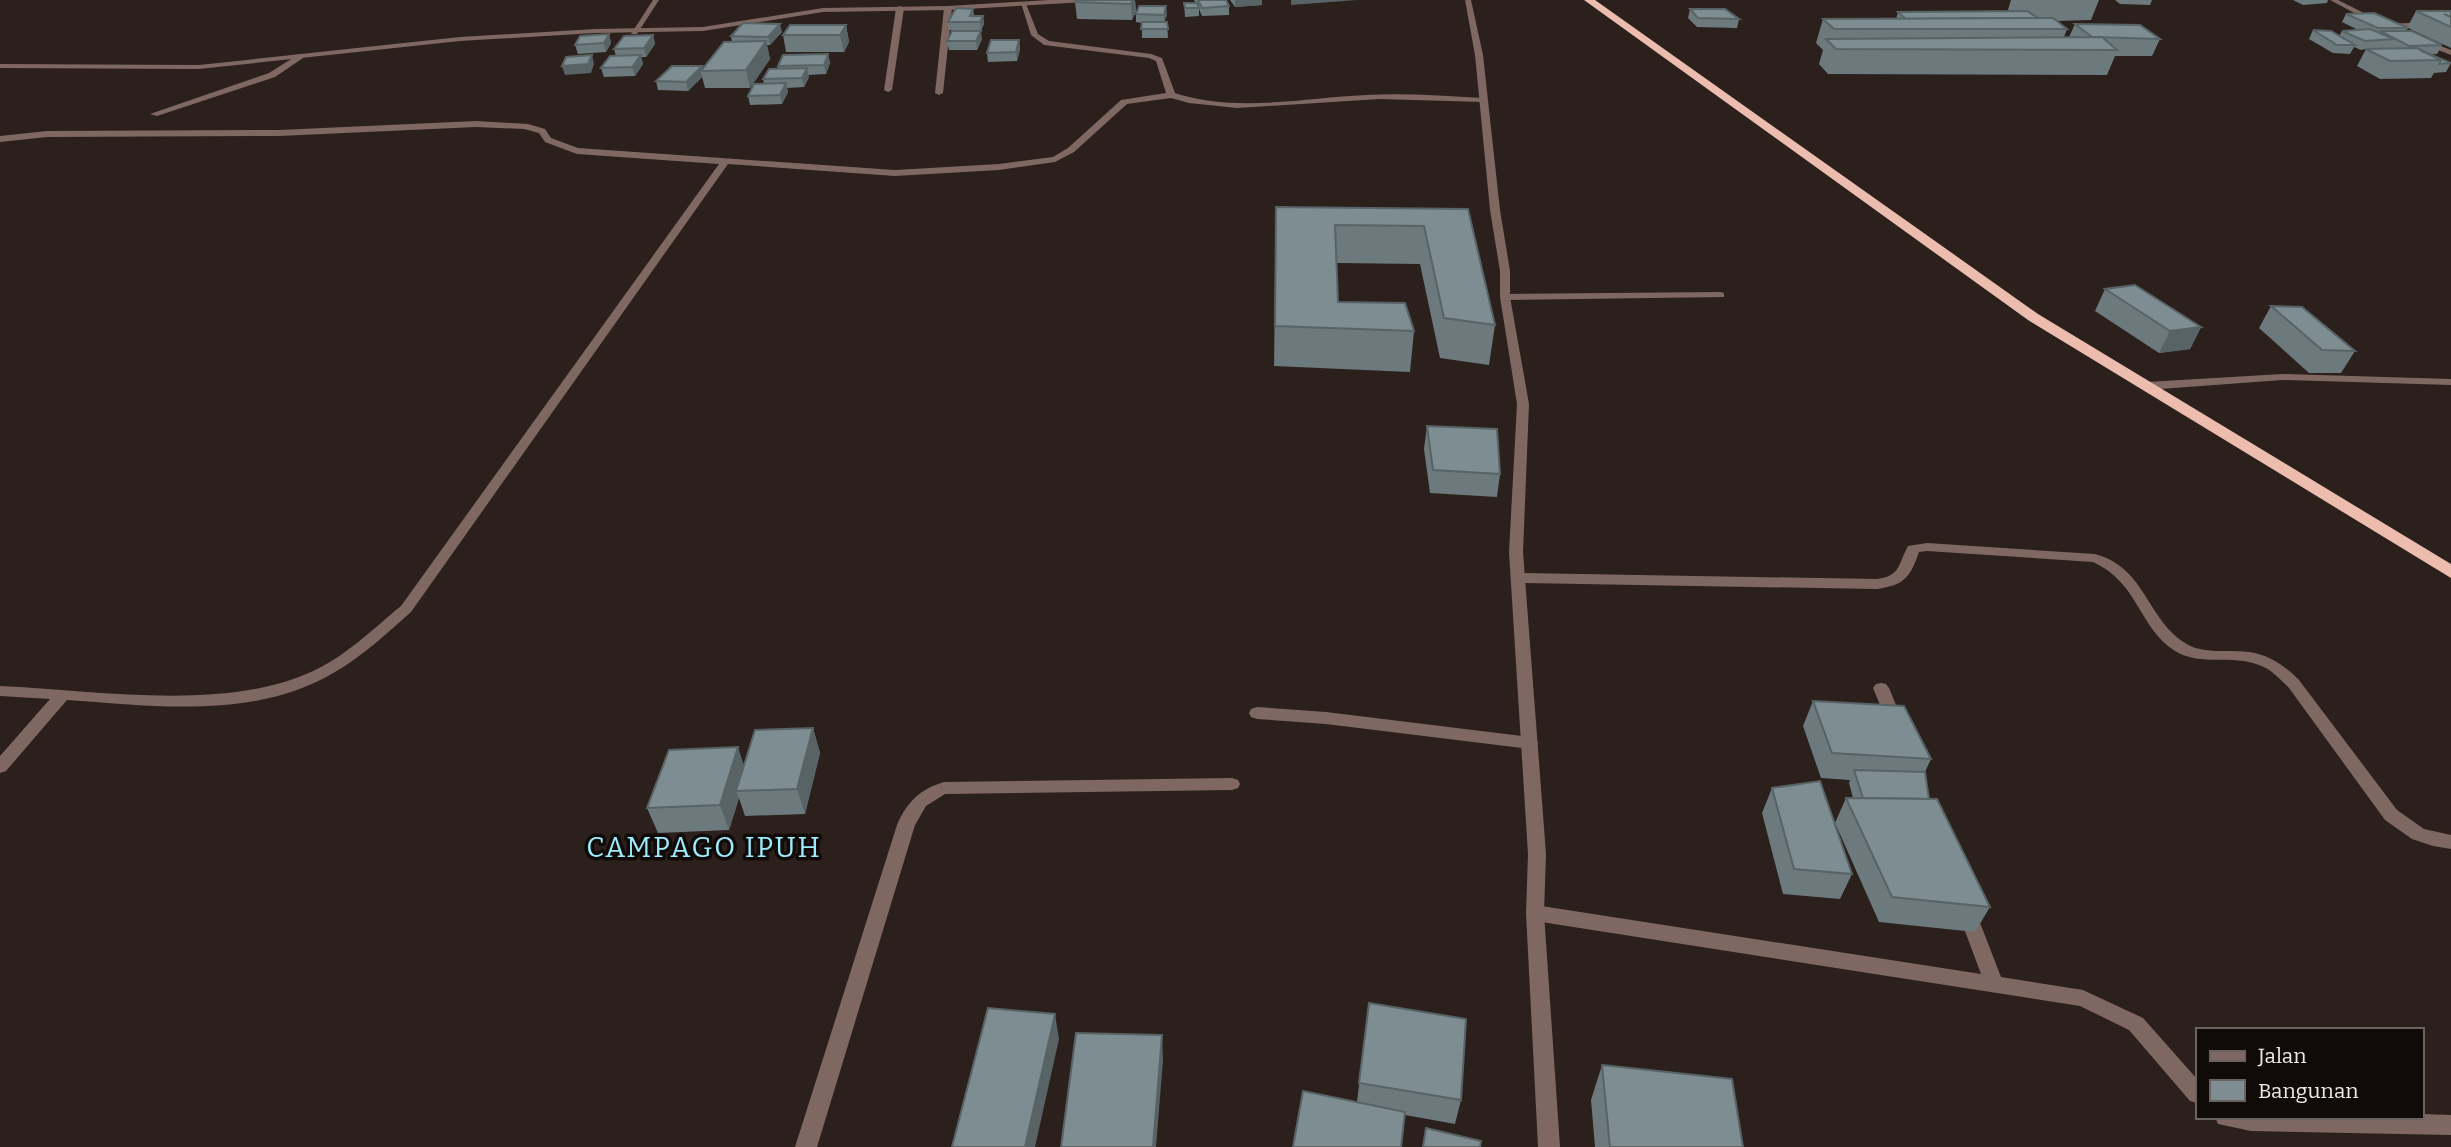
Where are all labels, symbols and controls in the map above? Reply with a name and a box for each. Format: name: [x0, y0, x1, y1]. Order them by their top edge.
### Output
district label: CAMPAGO IPUH: [586, 831, 822, 864]
legend: [2196, 1028, 2423, 1119]
text: Jalan: [2257, 1043, 2307, 1069]
text: Bangunan: [2258, 1078, 2359, 1104]

